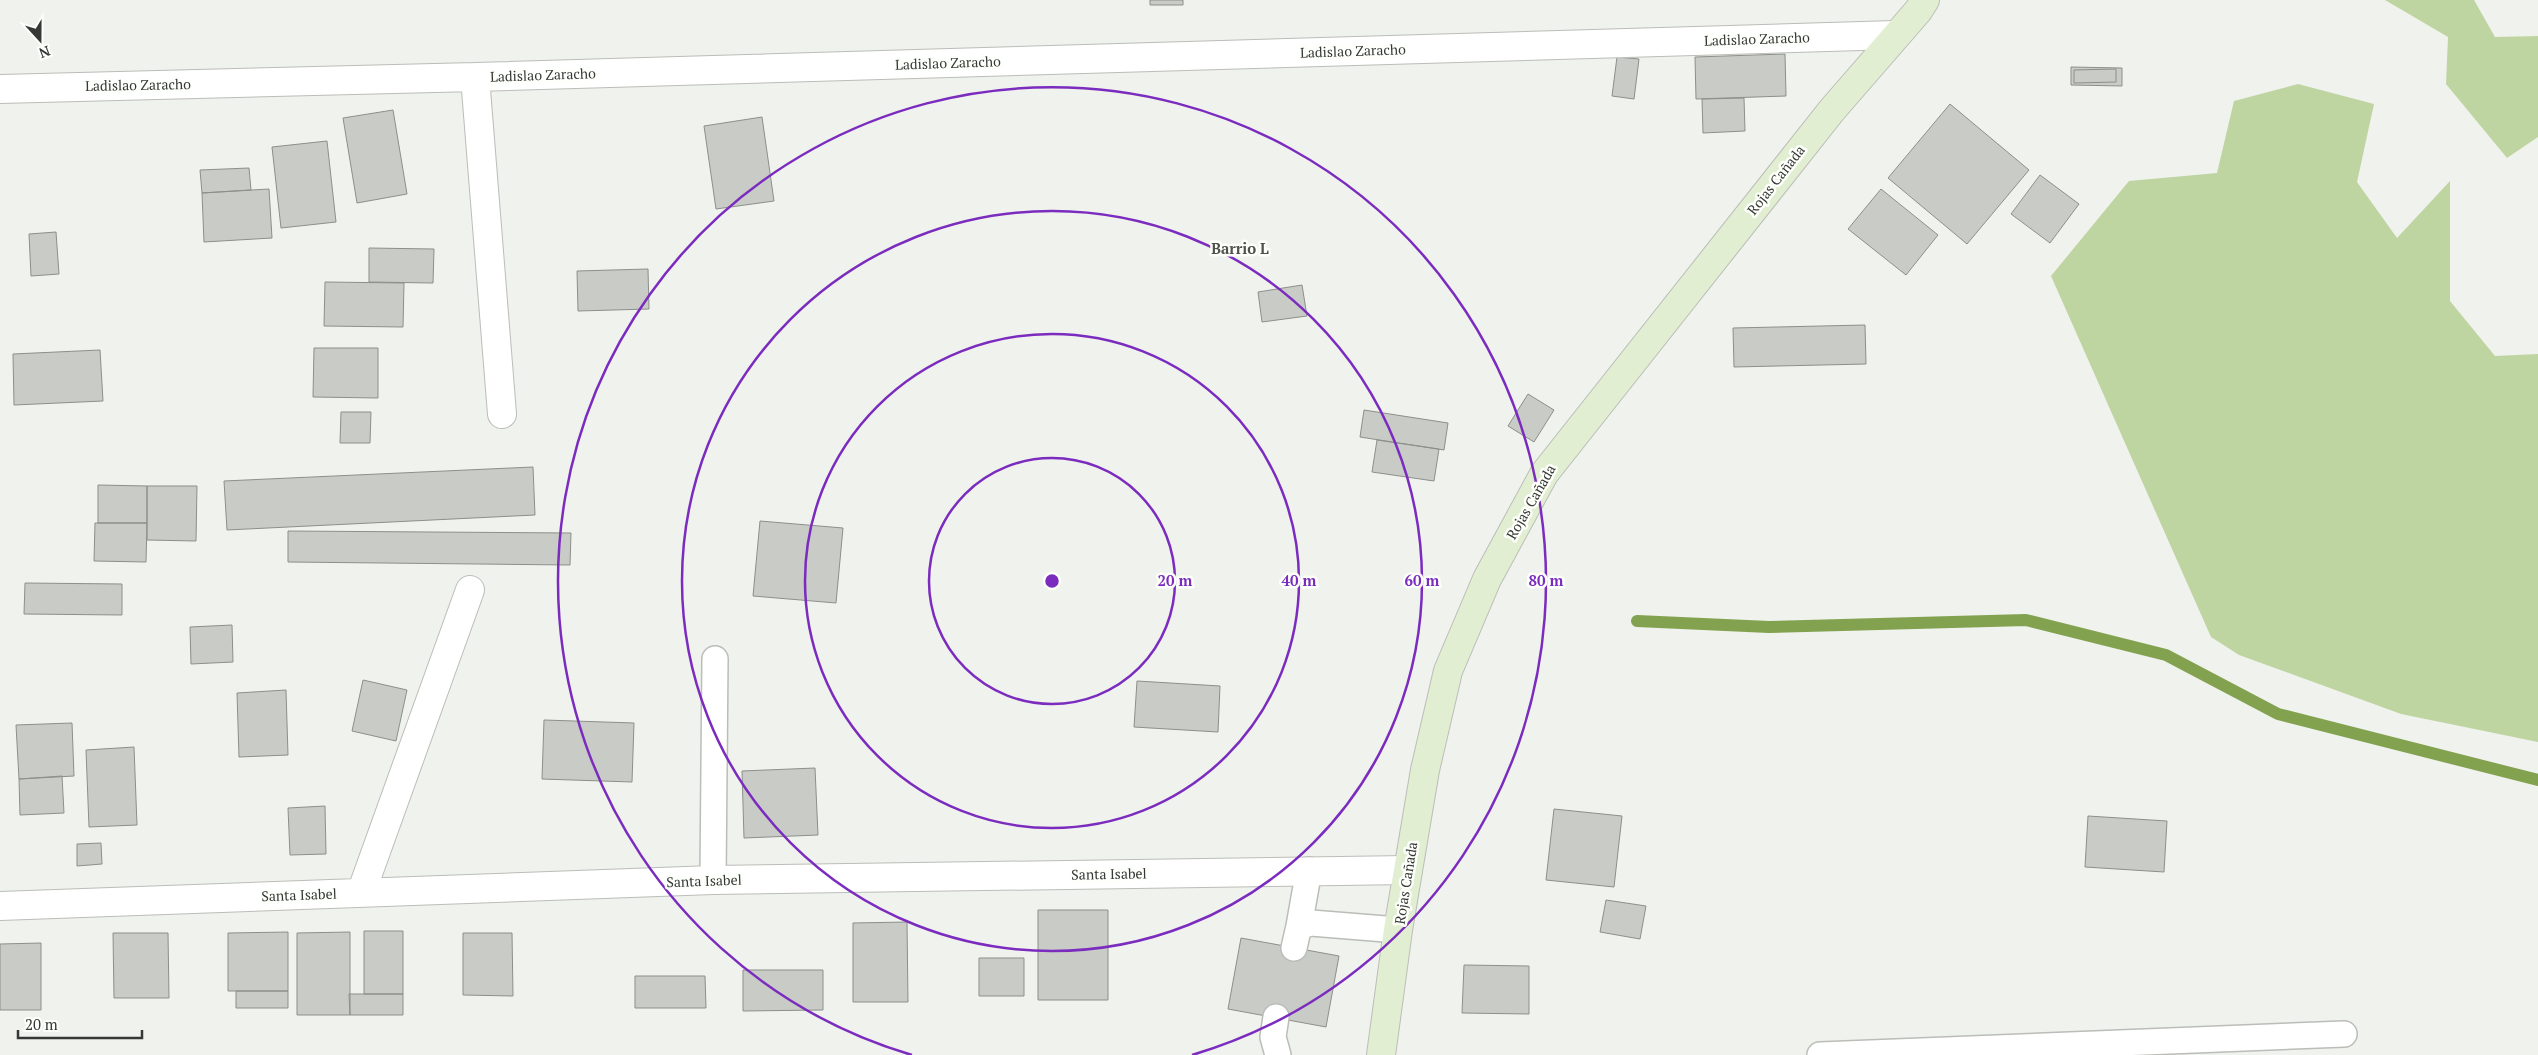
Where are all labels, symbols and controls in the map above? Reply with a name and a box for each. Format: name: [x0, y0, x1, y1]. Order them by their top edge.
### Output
north arrow: [15, 15, 65, 65]
street label: Ladislao Zaracho: [1704, 27, 1810, 50]
street label: Ladislao Zaracho: [1300, 39, 1406, 62]
text: N: [36, 42, 53, 64]
street label: Ladislao Zaracho: [895, 51, 1001, 74]
street label: Ladislao Zaracho: [490, 63, 596, 86]
street label: Ladislao Zaracho: [85, 74, 191, 95]
street label: Rojas Cañada: [1742, 141, 1809, 218]
district label: Barrio L: [1211, 238, 1269, 258]
street label: Rojas Cañada: [1502, 461, 1560, 543]
text: 20 m: [1158, 570, 1193, 590]
text: 40 m: [1282, 570, 1317, 590]
text: 60 m: [1405, 570, 1440, 590]
text: 80 m: [1529, 570, 1564, 590]
centre of rings: [1043, 572, 1061, 590]
street label: Rojas Cañada: [1390, 840, 1421, 926]
street label: Santa Isabel: [1071, 863, 1147, 884]
street label: Santa Isabel: [666, 870, 742, 891]
street label: Santa Isabel: [261, 884, 337, 905]
scale bar: [18, 1008, 141, 1040]
text: 20 m: [25, 1014, 58, 1034]

